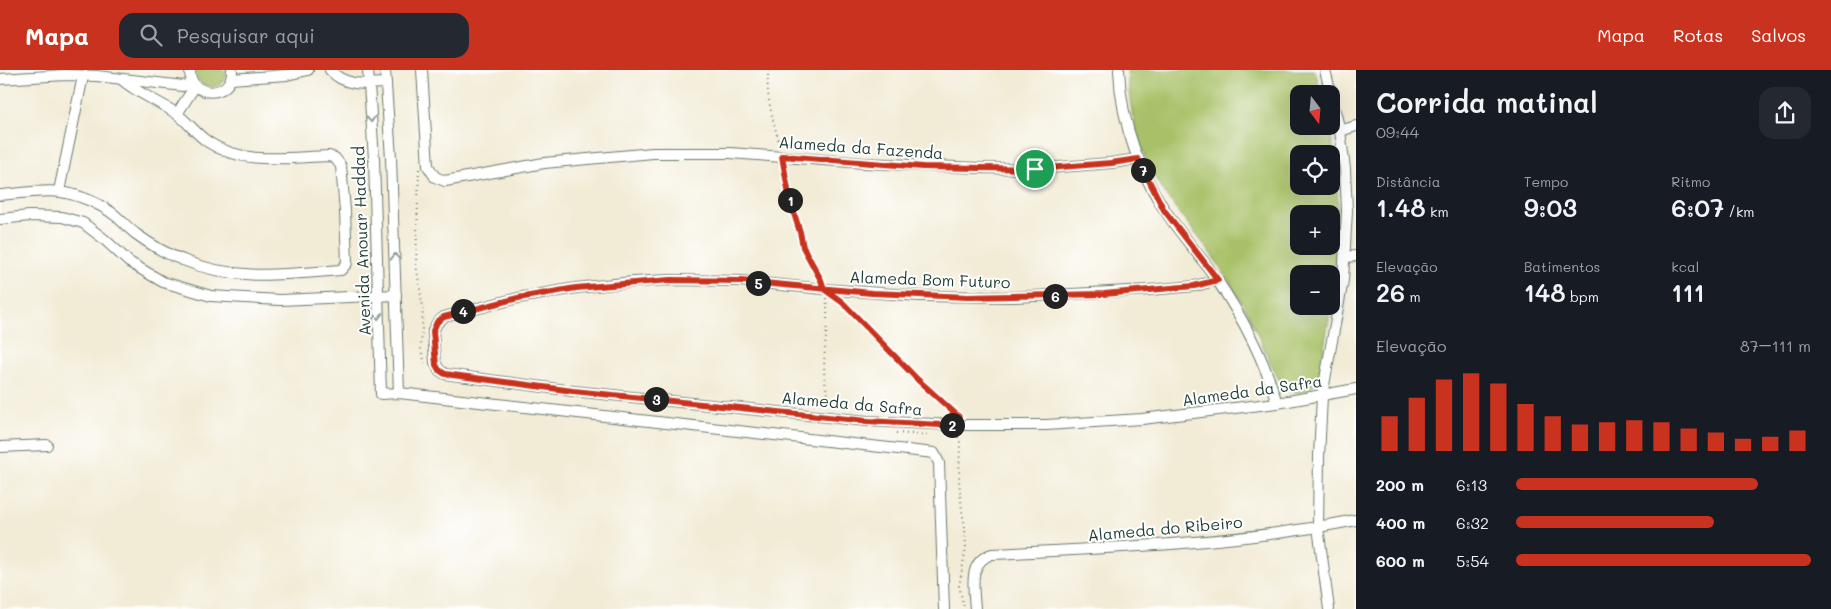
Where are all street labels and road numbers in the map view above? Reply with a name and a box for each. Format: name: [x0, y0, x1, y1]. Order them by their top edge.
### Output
street label: Alameda da Fazenda: [778, 131, 944, 163]
street label: Avenida Anouar Haddad: [347, 146, 375, 336]
street label: Alameda Bom Futuro: [849, 266, 1011, 292]
street label: Alameda da Safra: [1181, 370, 1323, 410]
street label: Alameda da Safra: [781, 386, 923, 420]
street label: Alameda do Ribeiro: [1087, 511, 1243, 545]

